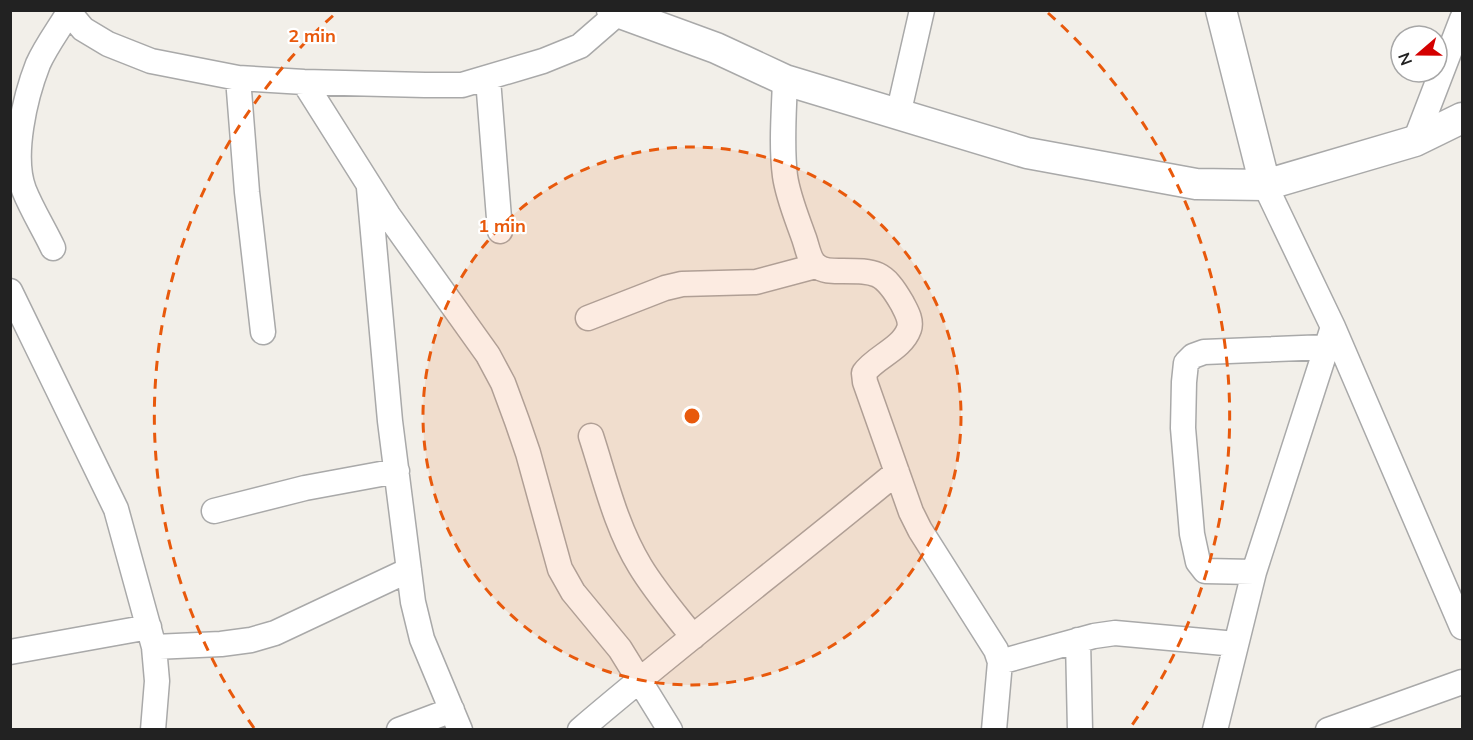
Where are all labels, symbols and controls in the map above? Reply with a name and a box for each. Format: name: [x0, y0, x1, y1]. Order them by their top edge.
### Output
text: 2 min: [288, 24, 336, 47]
north arrow: [1389, 24, 1449, 84]
text: N: [1393, 50, 1416, 68]
text: 1 min: [478, 214, 526, 237]
centre of rings: [682, 406, 702, 426]

